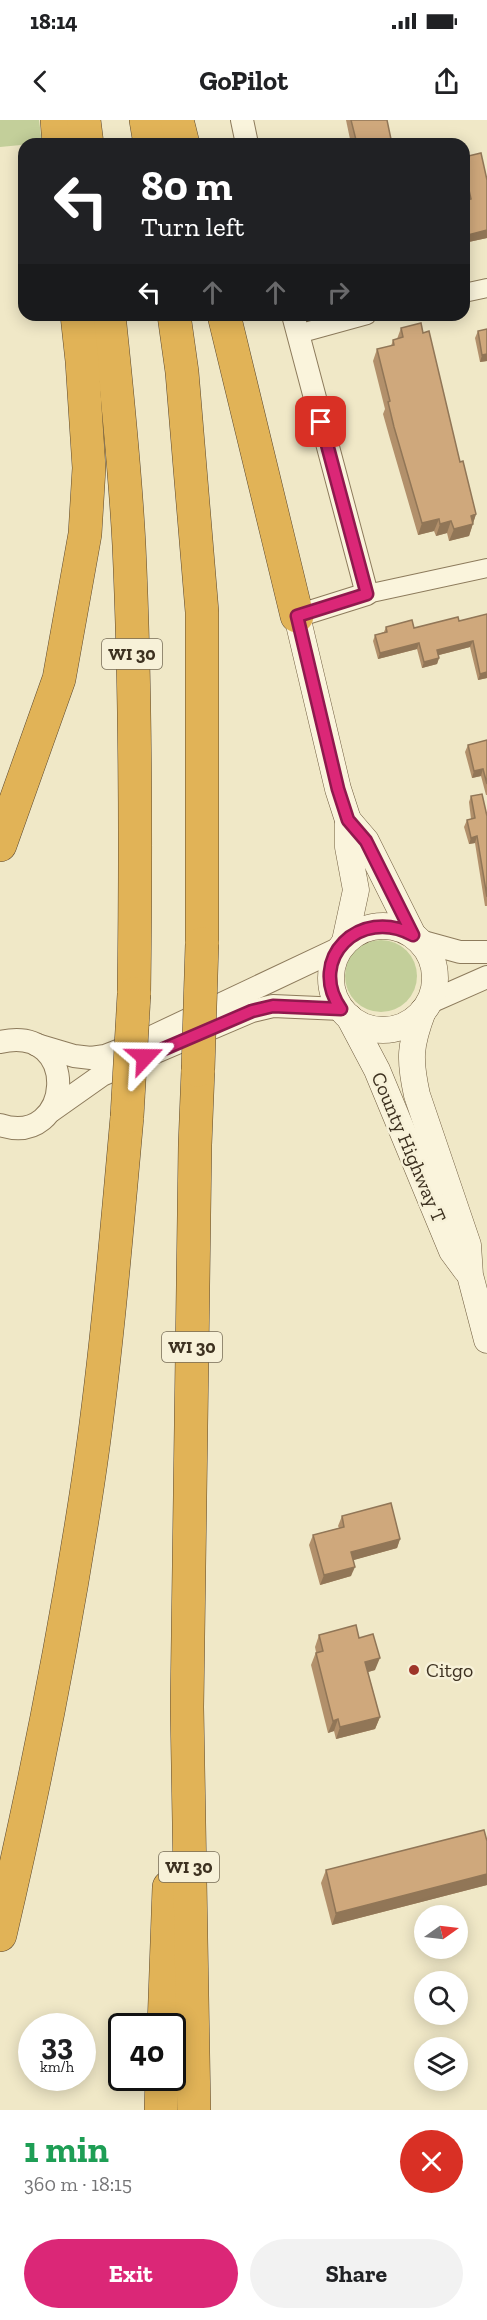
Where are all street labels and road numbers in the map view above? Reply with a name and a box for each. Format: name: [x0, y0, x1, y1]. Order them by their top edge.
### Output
road number: WI 30: [102, 639, 162, 669]
street label: County Highway T: [367, 1068, 451, 1226]
road number: WI 30: [162, 1332, 222, 1362]
road number: WI 30: [159, 1852, 219, 1882]

